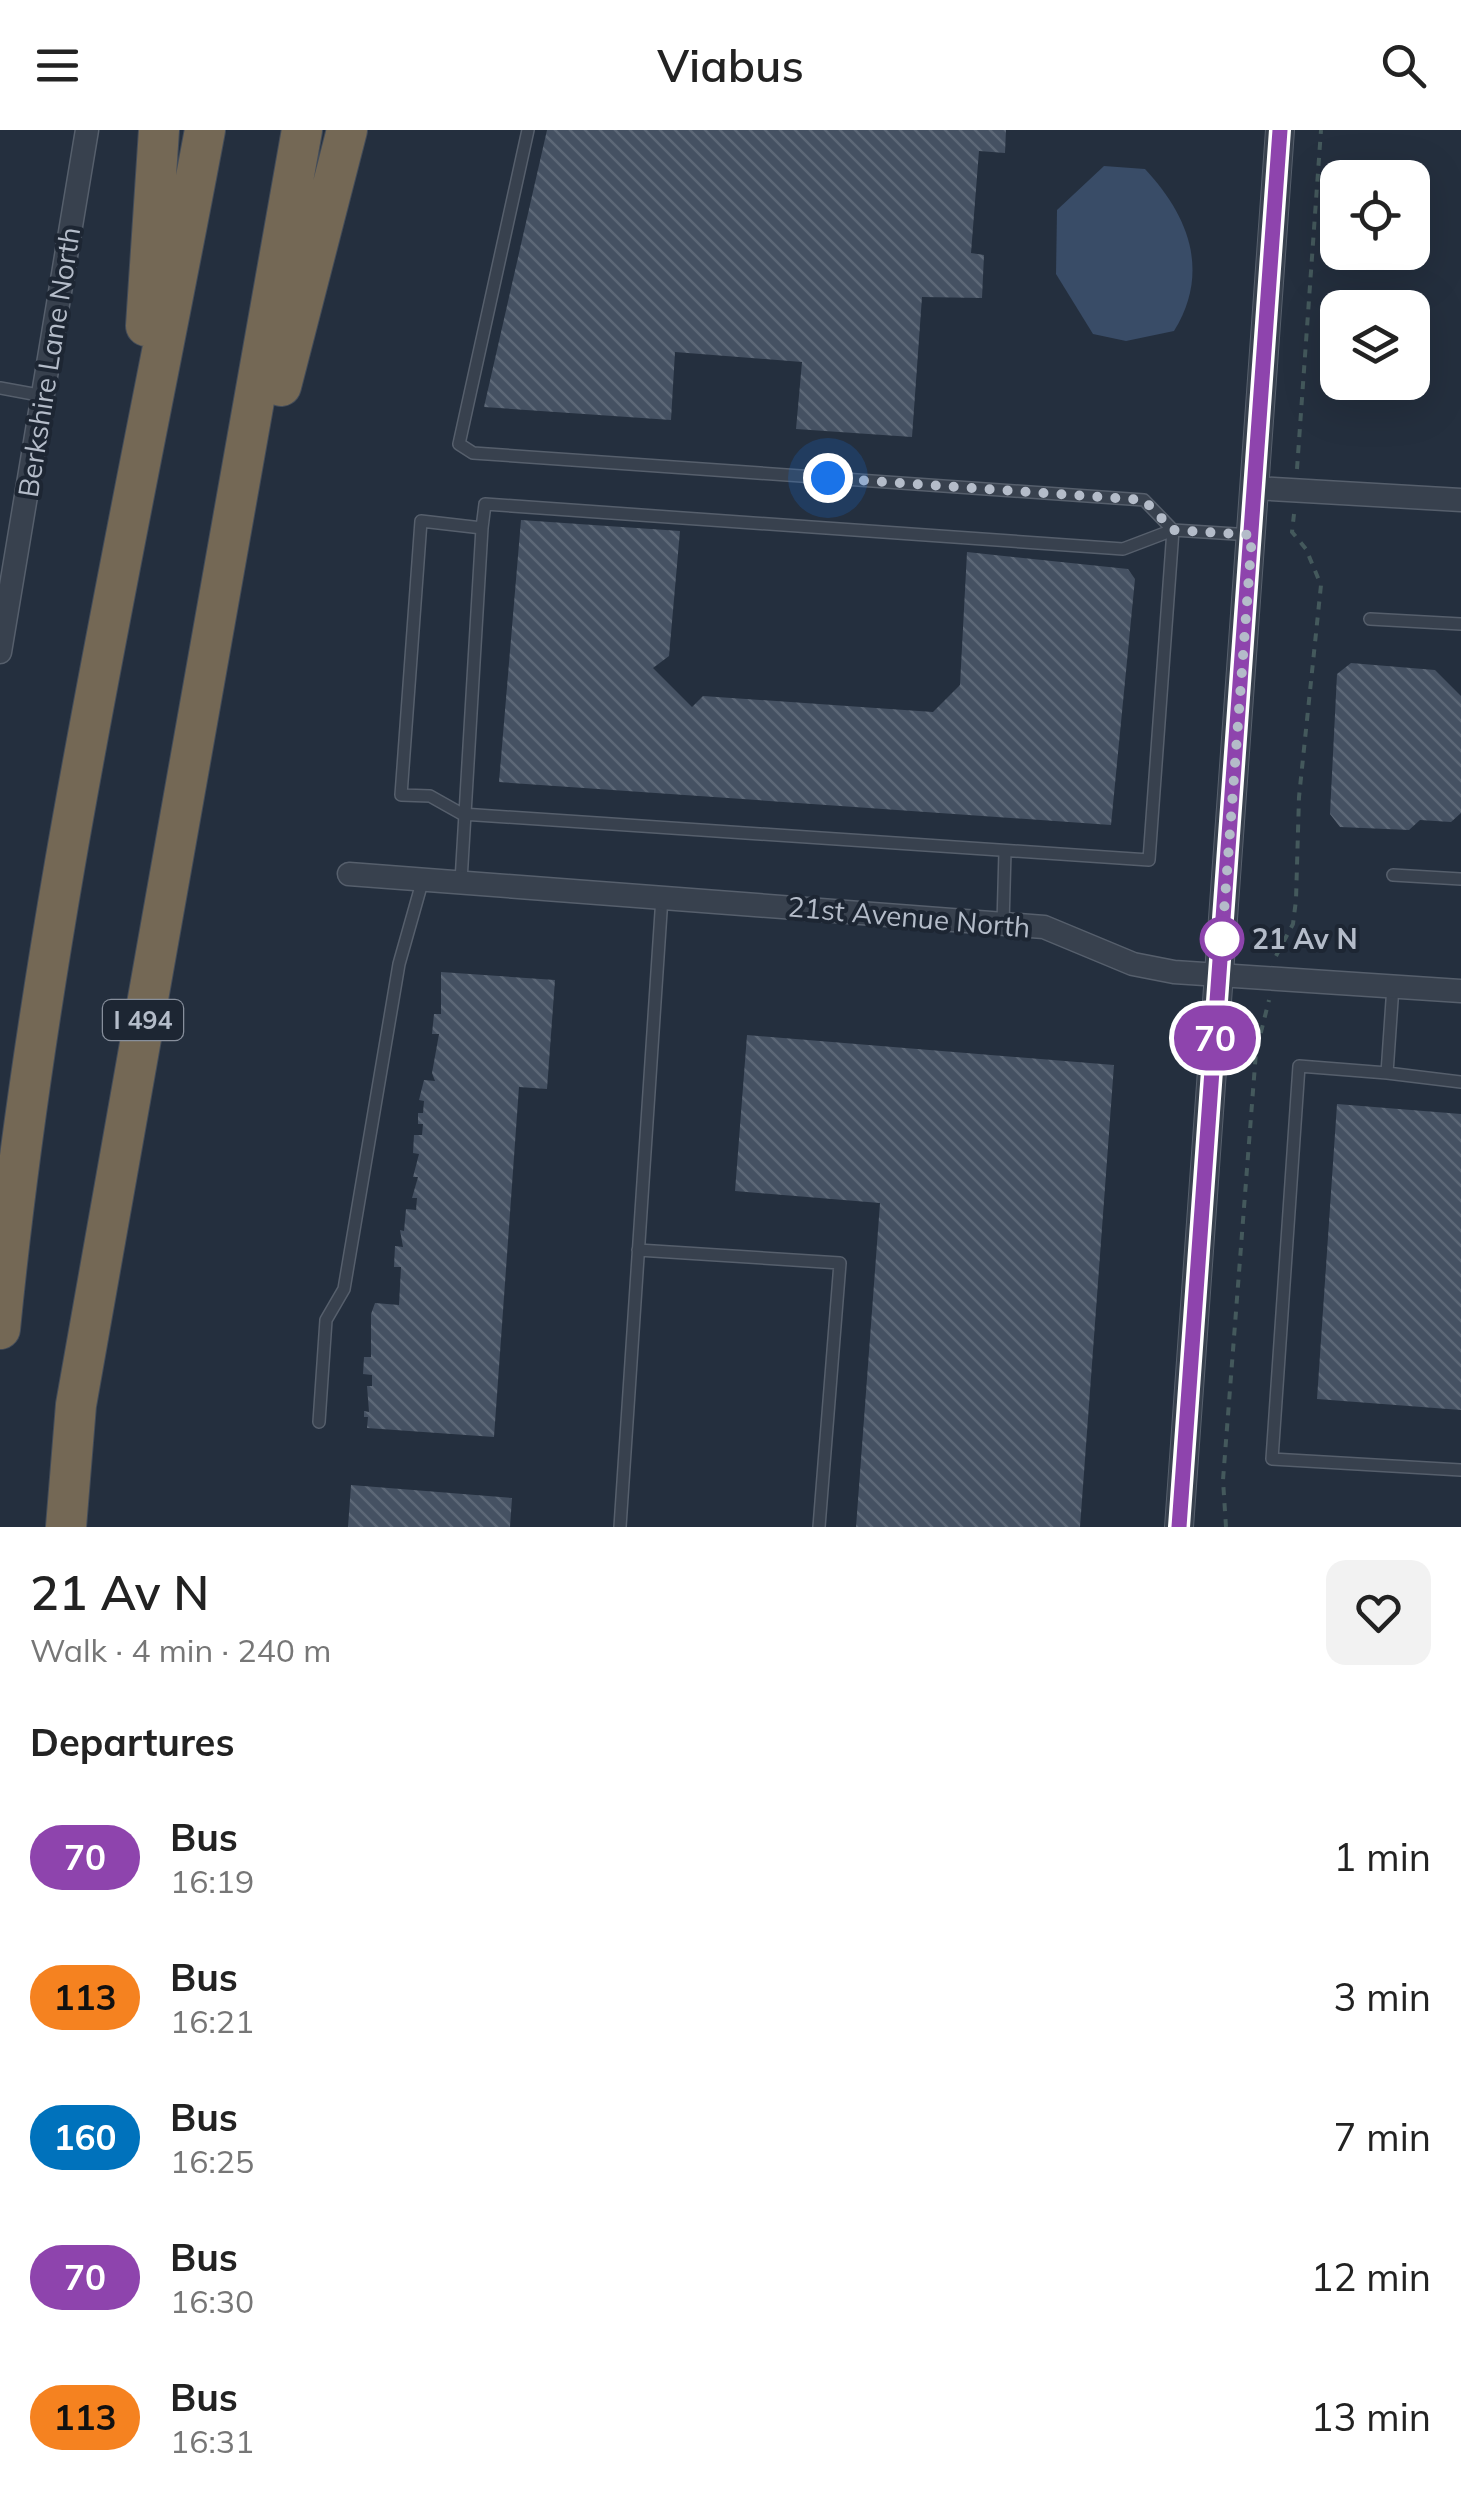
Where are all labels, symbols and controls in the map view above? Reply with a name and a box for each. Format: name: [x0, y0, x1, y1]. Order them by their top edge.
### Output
text: Viabus: [657, 37, 804, 93]
icon: menu: [30, 38, 85, 93]
icon: search: [1376, 38, 1431, 93]
map controls: [1320, 160, 1430, 400]
button: locate: [1320, 160, 1430, 270]
street label: Berkshire Lane North: [10, 224, 87, 500]
button: layers: [1320, 290, 1430, 400]
your location: [803, 453, 853, 503]
street label: 21st Avenue North: [786, 888, 1032, 945]
marker: 21 Av N: [1201, 918, 1243, 960]
place label: 21 Av N: [1252, 921, 1358, 956]
road number: I 494: [103, 1000, 183, 1040]
line badge: 70: [1170, 1006, 1260, 1070]
text: 70: [1194, 1016, 1236, 1060]
button: heart: [1326, 1560, 1431, 1665]
text: 21 Av N: [30, 1562, 209, 1622]
text: Walk · 4 min · 240 m: [30, 1630, 331, 1670]
text: Departures: [30, 1718, 234, 1766]
text: Bus: [170, 1813, 238, 1861]
text: 1 min: [1334, 1833, 1431, 1881]
text: 70: [64, 1835, 106, 1879]
text: 16:19: [170, 1861, 254, 1901]
text: Bus: [170, 1953, 238, 2001]
text: 3 min: [1334, 1973, 1431, 2021]
text: 113: [53, 1975, 117, 2019]
text: 16:21: [170, 2001, 254, 2041]
text: Bus: [170, 2093, 238, 2141]
text: 7 min: [1334, 2113, 1431, 2161]
text: 160: [53, 2115, 117, 2159]
text: 16:25: [170, 2141, 254, 2181]
text: Bus: [170, 2233, 238, 2281]
text: 12 min: [1311, 2253, 1431, 2301]
text: 70: [64, 2255, 106, 2299]
text: 16:30: [170, 2281, 254, 2321]
text: Bus: [170, 2373, 238, 2421]
text: 13 min: [1311, 2393, 1431, 2441]
text: 113: [53, 2395, 117, 2439]
text: 16:31: [170, 2421, 254, 2461]

